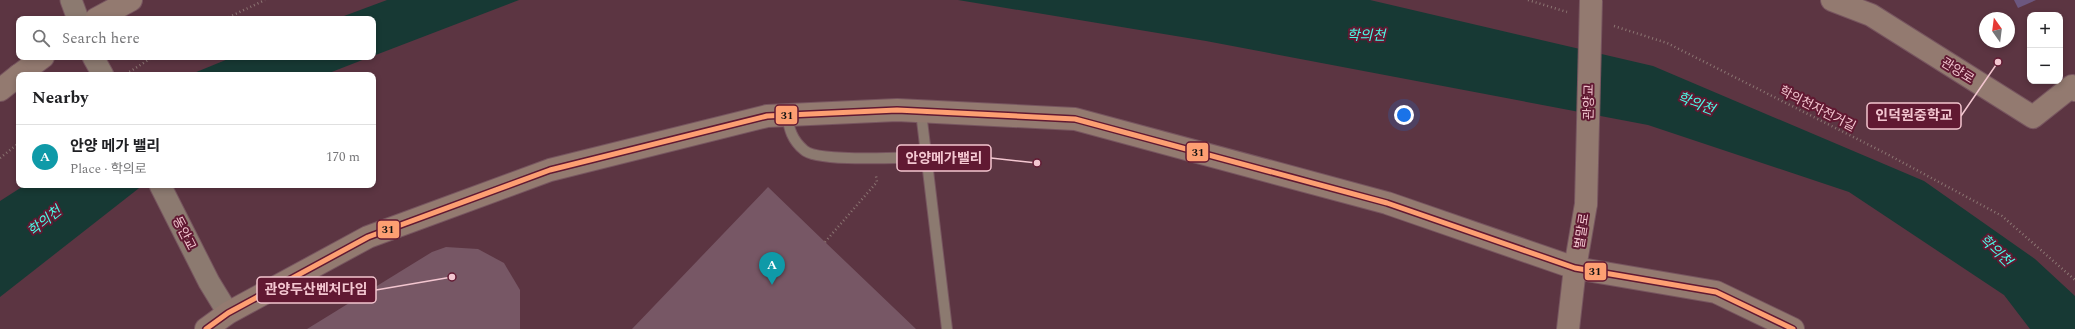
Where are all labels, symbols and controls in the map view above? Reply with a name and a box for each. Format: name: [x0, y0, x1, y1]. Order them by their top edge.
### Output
north arrow: [1979, 12, 2015, 48]
map controls: [2027, 12, 2063, 84]
button: +: [2027, 12, 2063, 48]
search box: [16, 16, 376, 60]
water label: 학의천: [1347, 25, 1386, 46]
icon: search: [30, 27, 52, 49]
text: Search here: [62, 27, 140, 50]
button: −: [2027, 48, 2063, 84]
street label: 관양로: [1937, 53, 1978, 89]
street label: 학의천자전거길: [1776, 81, 1859, 137]
street label: 관양교: [1579, 84, 1599, 120]
text: Nearby: [32, 85, 88, 111]
water label: 학의천: [1674, 87, 1719, 121]
callout: 인덕원중학교: [1867, 103, 1961, 129]
line badge: 31: [775, 105, 798, 125]
your location: [1394, 105, 1414, 125]
text: 인덕원중학교: [1875, 105, 1953, 126]
text: 31: [781, 107, 793, 124]
text: 안양 메가 밸리: [70, 135, 160, 158]
line badge: 31: [1186, 142, 1209, 162]
text: 31: [1192, 144, 1204, 161]
callout: 안양메가밸리: [897, 145, 991, 171]
text: A: [40, 147, 50, 167]
text: 170 m: [326, 147, 360, 167]
text: 안양메가밸리: [905, 148, 983, 169]
text: Place · 학의로: [70, 159, 147, 179]
water label: 학의천: [23, 200, 67, 242]
street label: 벌말로: [1569, 212, 1595, 250]
street label: 동안교: [167, 213, 201, 254]
line badge: 31: [377, 220, 400, 239]
text: 31: [382, 221, 394, 238]
water label: 학의천: [1974, 229, 2018, 272]
pin: A: [759, 252, 785, 285]
line badge: 31: [1584, 262, 1607, 281]
text: 31: [1589, 263, 1601, 280]
callout: 관양두산벤처다임: [257, 277, 376, 303]
text: 관양두산벤처다임: [264, 279, 368, 300]

